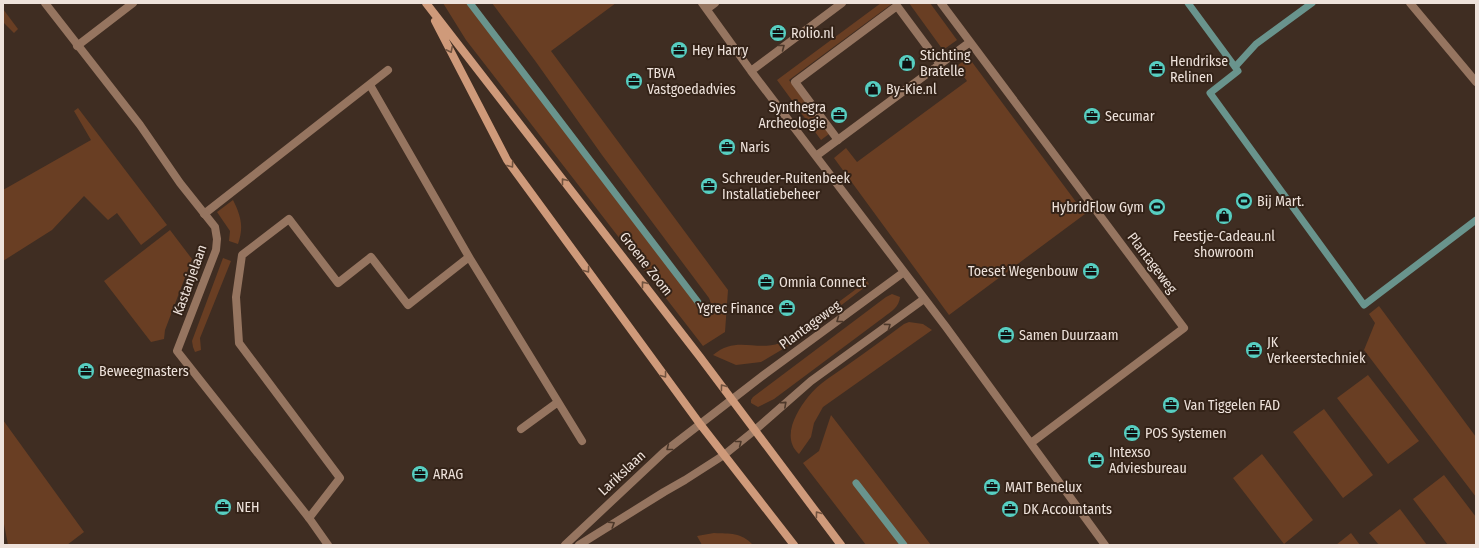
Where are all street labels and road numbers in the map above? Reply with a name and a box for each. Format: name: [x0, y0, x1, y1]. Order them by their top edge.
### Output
street label: Groene Zoom: [616, 229, 676, 299]
street label: Plantageweg: [1123, 229, 1181, 297]
street label: Kastanjelaan: [169, 242, 211, 318]
street label: Plantageweg: [776, 297, 845, 353]
street label: Larikslaan: [595, 447, 649, 499]

